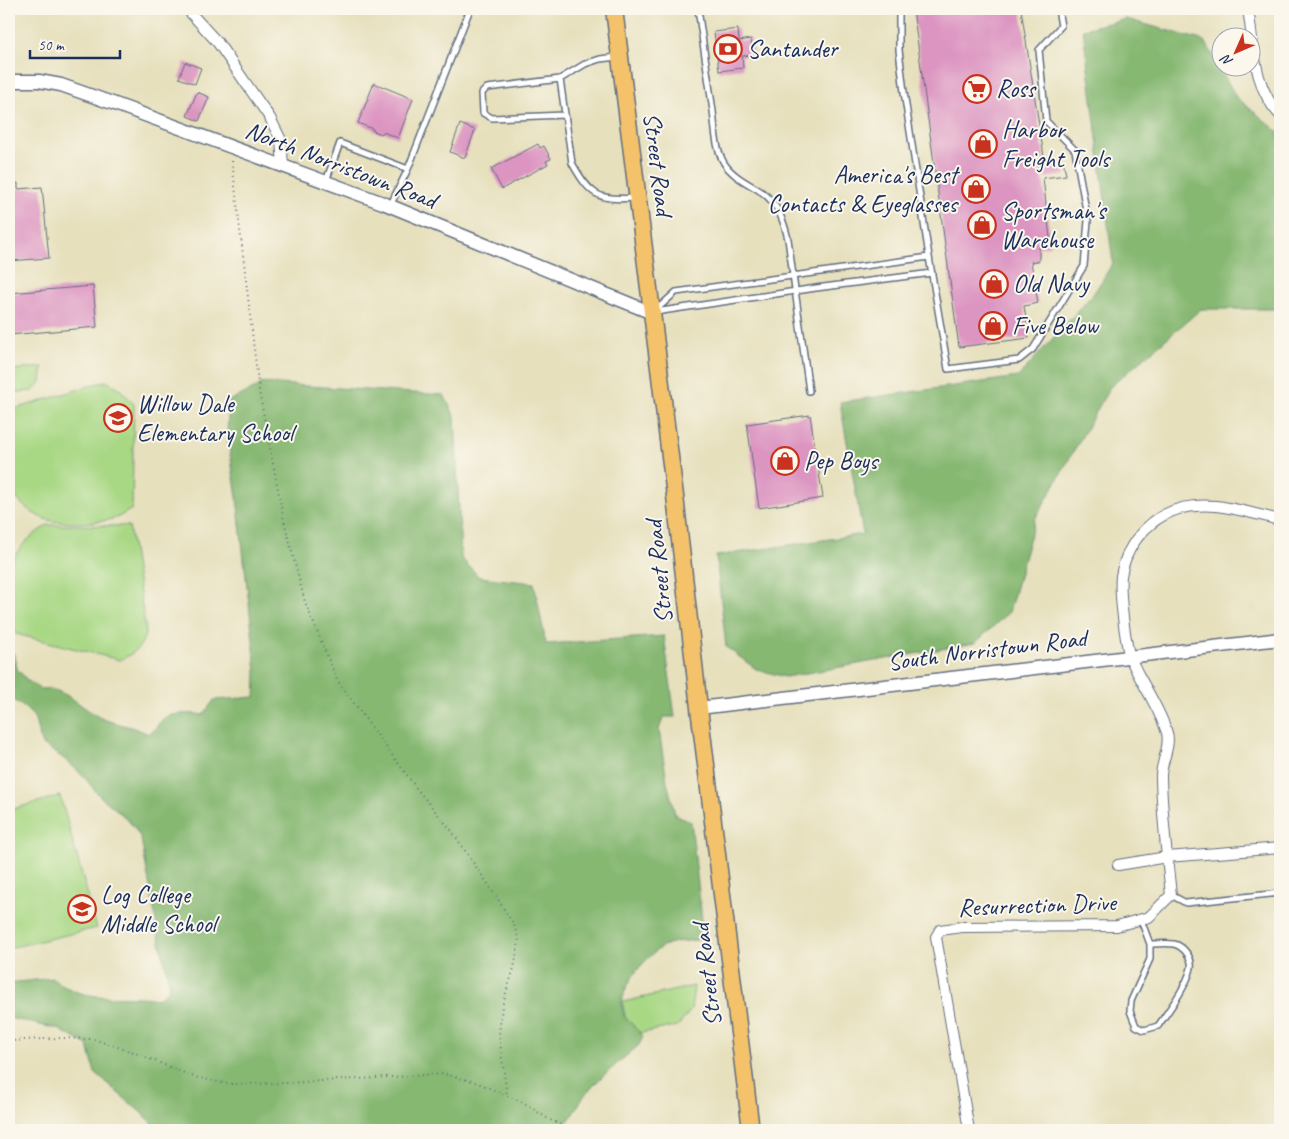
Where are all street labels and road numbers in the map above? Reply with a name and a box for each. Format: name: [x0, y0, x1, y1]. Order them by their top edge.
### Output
street label: Street Road: [636, 111, 681, 221]
street label: North Norristown Road: [241, 114, 445, 218]
street label: Street Road: [637, 515, 680, 625]
street label: South Norristown Road: [886, 622, 1091, 678]
street label: Resurrection Drive: [958, 886, 1118, 924]
street label: Street Road: [684, 918, 729, 1028]

